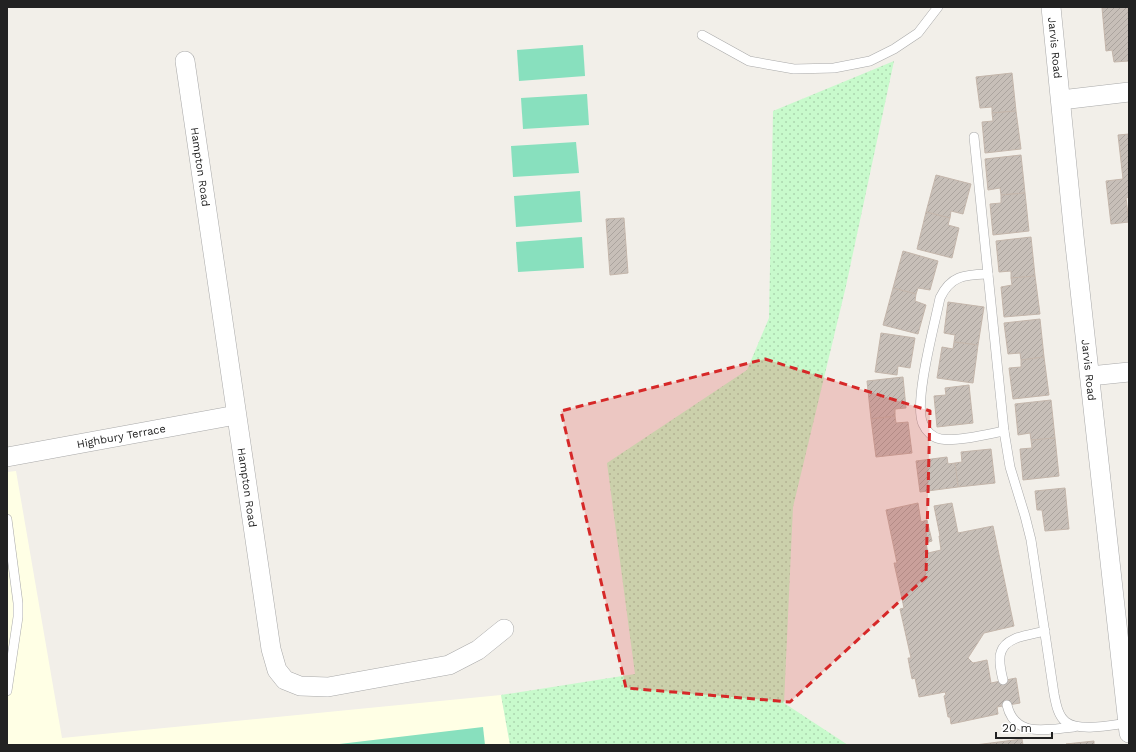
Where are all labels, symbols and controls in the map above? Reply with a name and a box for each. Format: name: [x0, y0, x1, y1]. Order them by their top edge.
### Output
street label: Jarvis Road: [1045, 16, 1064, 79]
street label: Hampton Road: [188, 126, 212, 208]
street label: Jarvis Road: [1078, 339, 1098, 402]
street label: Highbury Terrace: [76, 422, 167, 451]
street label: Hampton Road: [235, 447, 259, 528]
scale bar: [996, 714, 1052, 740]
text: 20 m: [1002, 721, 1032, 735]

